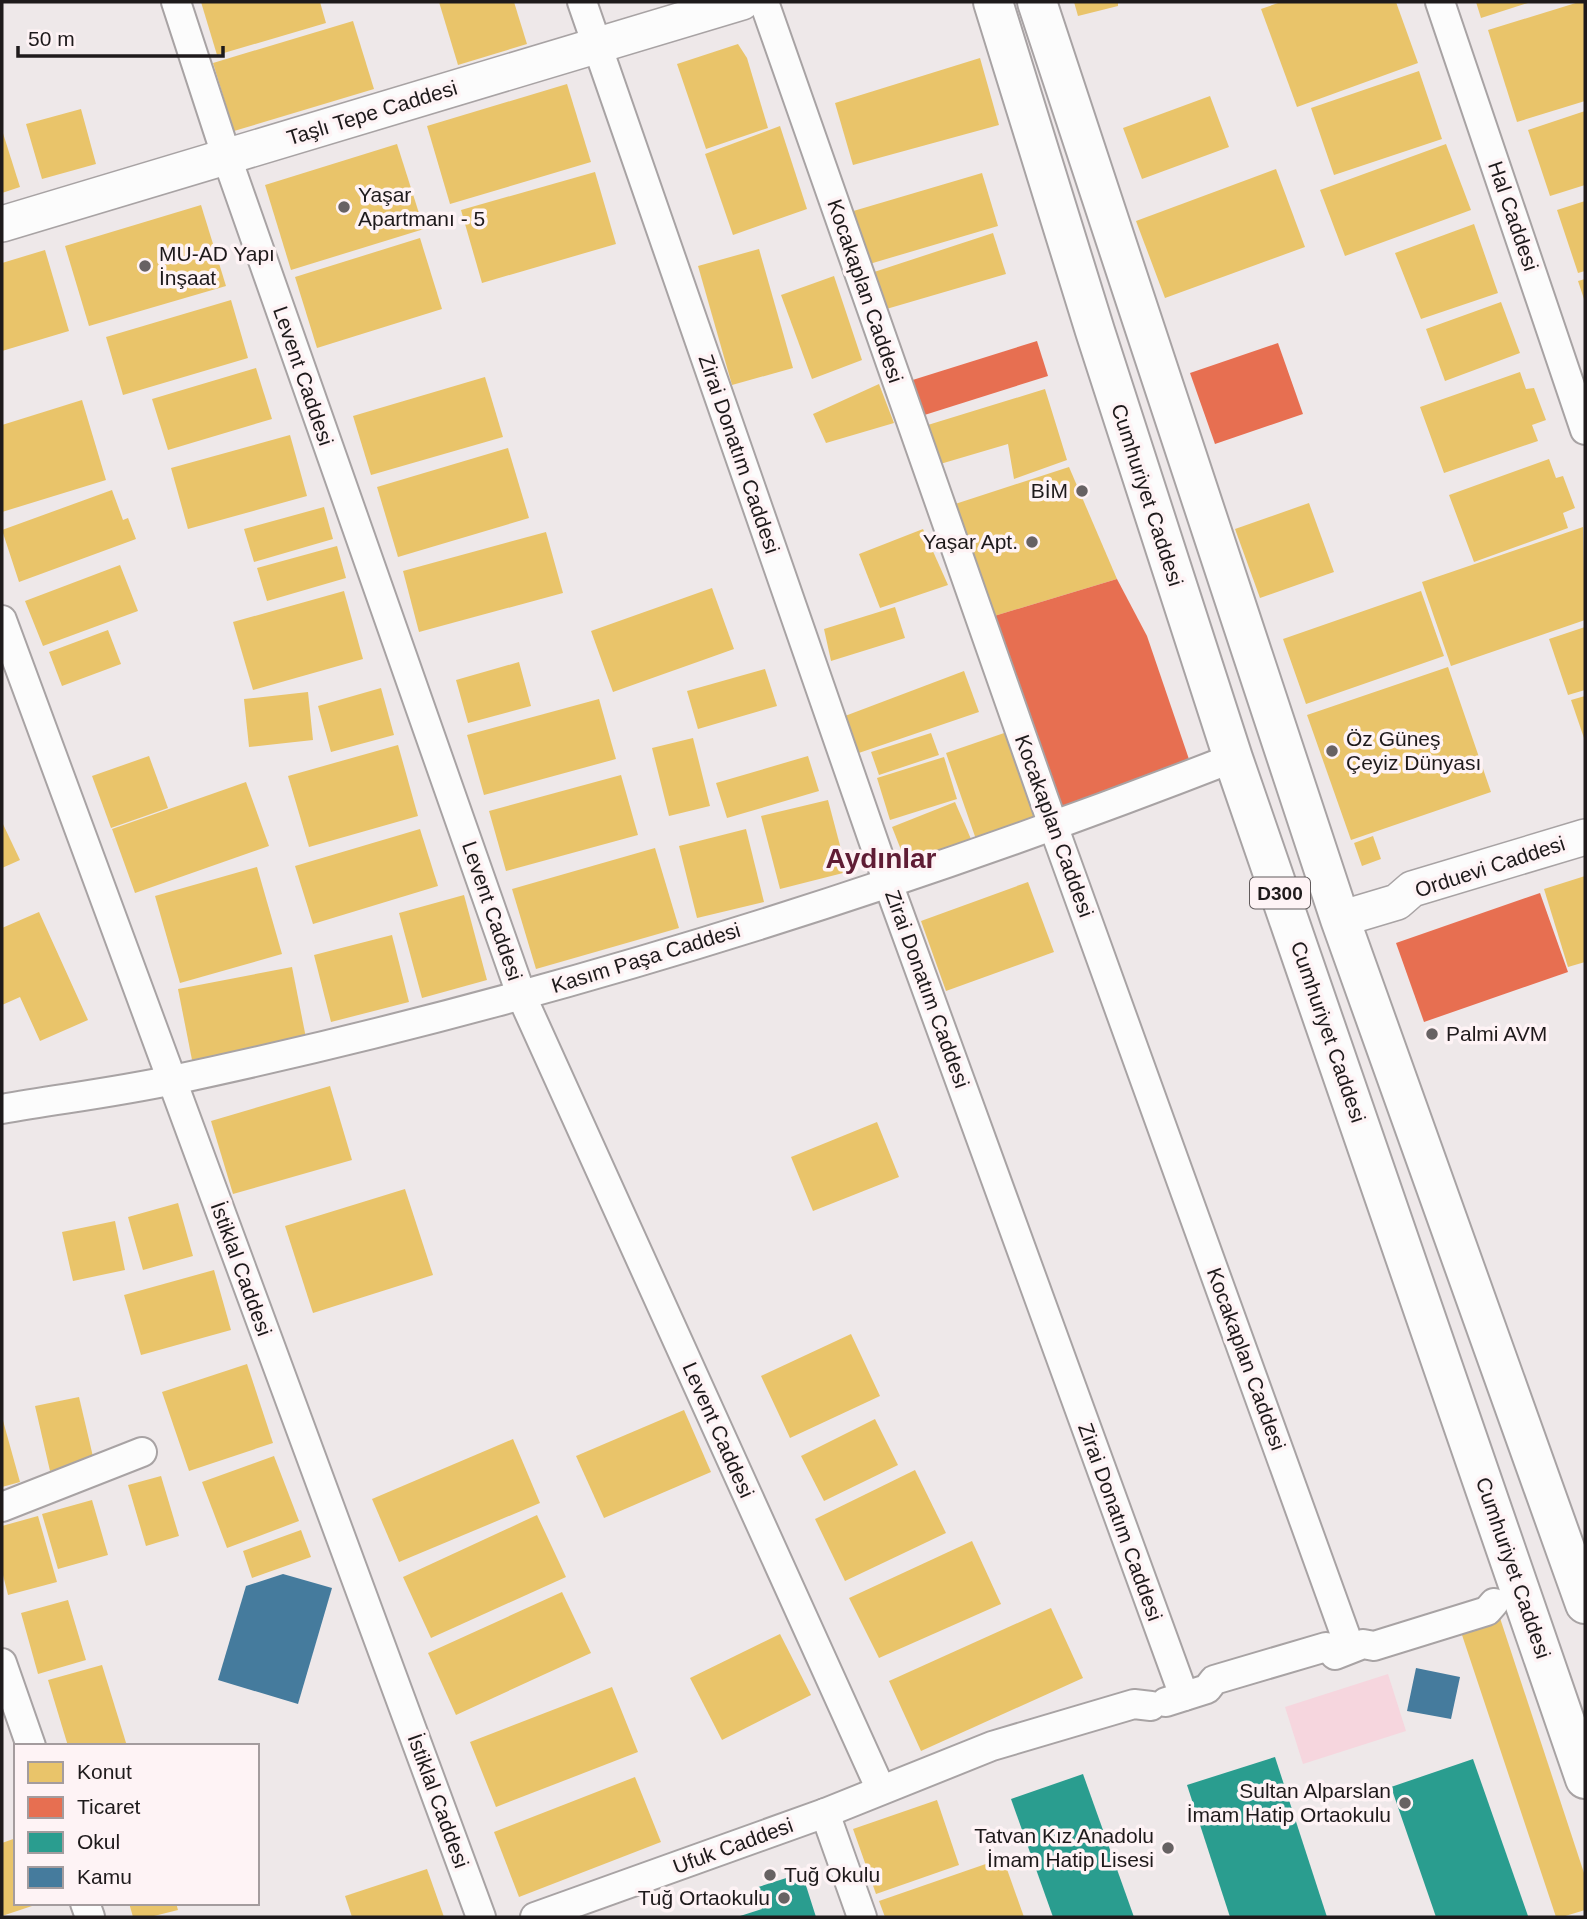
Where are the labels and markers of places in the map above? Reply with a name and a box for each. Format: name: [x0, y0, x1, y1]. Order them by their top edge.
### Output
place label: Yaşar Apartmanı - 5: [358, 183, 485, 230]
marker: Yaşar Apartmanı - 5: [336, 199, 352, 215]
place label: MU-AD Yapı İnşaat: [159, 242, 275, 289]
marker: MU-AD Yapı İnşaat: [137, 258, 153, 274]
place label: BİM: [1031, 479, 1068, 502]
marker: BİM: [1074, 483, 1090, 499]
place label: Yaşar Apt.: [923, 530, 1018, 553]
marker: Yaşar Apt.: [1024, 534, 1040, 550]
place label: Öz Güneş Çeyiz Dünyası: [1346, 727, 1481, 774]
marker: Öz Güneş Çeyiz Dünyası: [1324, 743, 1340, 759]
place label: Palmi AVM: [1446, 1022, 1547, 1045]
marker: Palmi AVM: [1424, 1026, 1440, 1042]
place label: Sultan Alparslan İmam Hatip Ortaokulu: [1187, 1779, 1391, 1826]
marker: Sultan Alparslan İmam Hatip Ortaokulu: [1397, 1795, 1413, 1811]
place label: Tatvan Kız Anadolu İmam Hatip Lisesi: [974, 1824, 1154, 1871]
marker: Tatvan Kız Anadolu İmam Hatip Lisesi: [1160, 1840, 1176, 1856]
place label: Tuğ Okulu: [784, 1863, 880, 1886]
marker: Tuğ Okulu: [762, 1867, 778, 1883]
place label: Tuğ Ortaokulu: [638, 1886, 770, 1909]
marker: Tuğ Ortaokulu: [776, 1890, 792, 1906]

